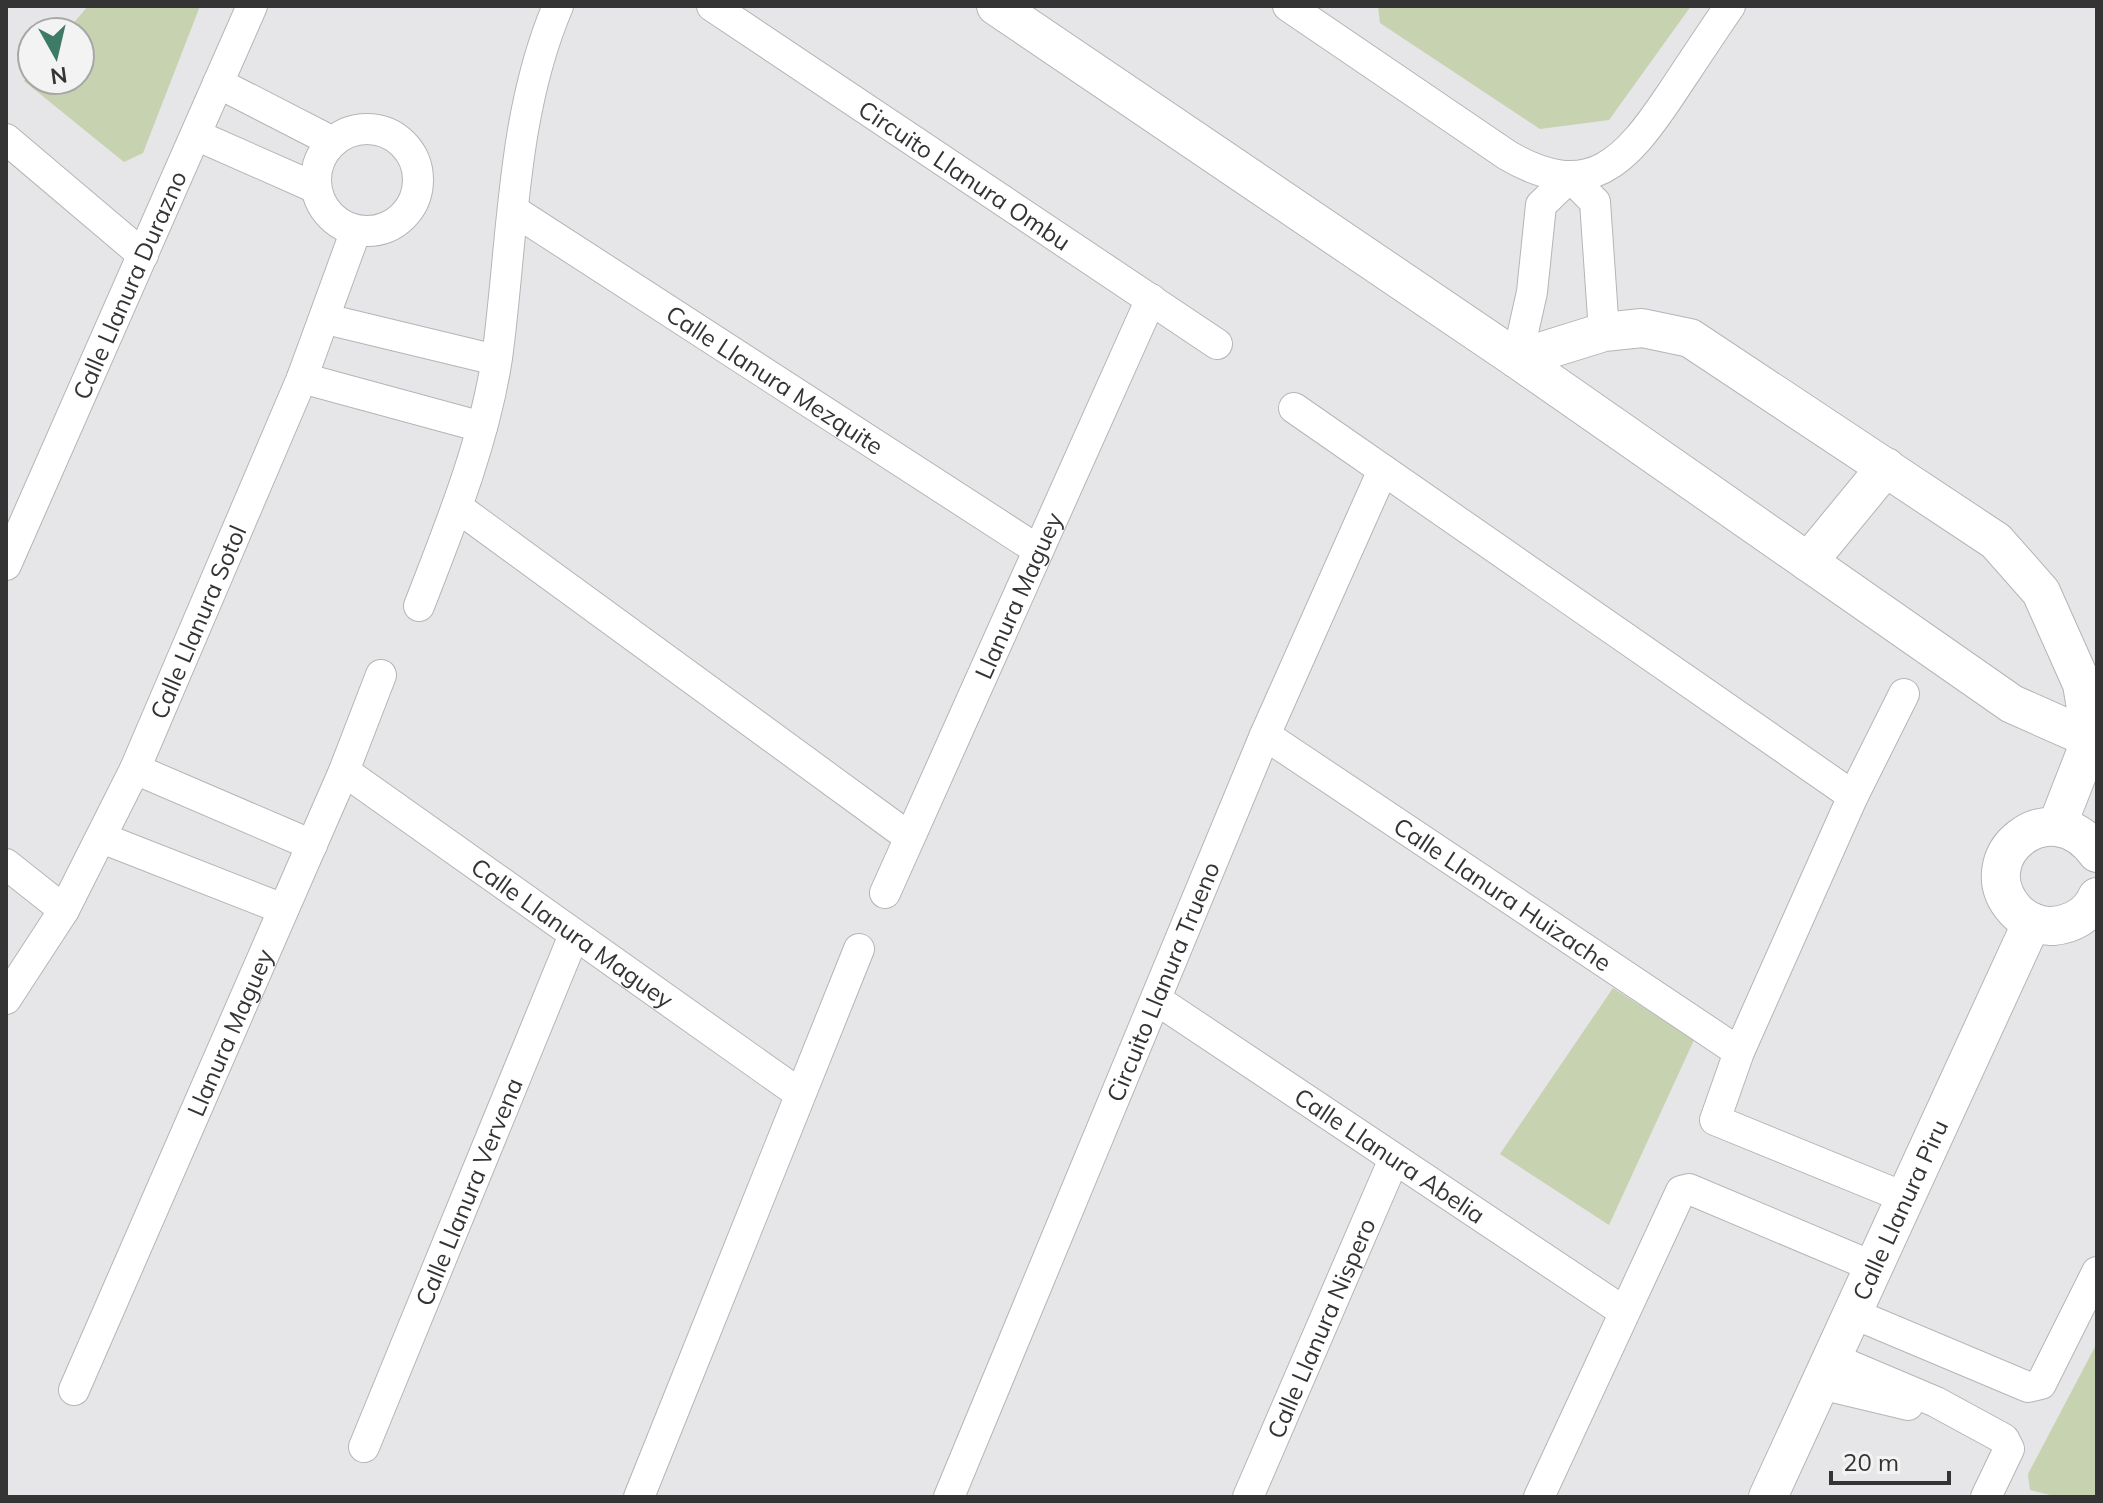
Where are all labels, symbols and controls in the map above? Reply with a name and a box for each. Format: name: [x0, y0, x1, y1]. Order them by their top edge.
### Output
north arrow: [16, 16, 96, 96]
text: N: [49, 61, 69, 91]
street label: Circuito Llanura Ombu: [853, 93, 1076, 257]
street label: Calle Llanura Durazno: [66, 166, 193, 404]
street label: Calle Llanura Mezquite: [661, 298, 889, 461]
street label: Llanura Maguey: [968, 507, 1069, 683]
street label: Calle Llanura Sotol: [143, 520, 252, 723]
street label: Calle Llanura Huizache: [1388, 811, 1617, 977]
street label: Calle Llanura Maguey: [466, 851, 680, 1015]
street label: Circuito Llanura Trueno: [1100, 857, 1226, 1106]
street label: Llanura Maguey: [180, 944, 280, 1121]
street label: Calle Llanura Vervena: [409, 1073, 529, 1310]
street label: Calle Llanura Abelia: [1289, 1081, 1491, 1230]
street label: Calle Llanura Piru: [1845, 1115, 1954, 1305]
street label: Calle Llanura Nispero: [1260, 1213, 1382, 1443]
scale bar: [1831, 1435, 1949, 1485]
text: 20 m: [1843, 1447, 1899, 1477]

